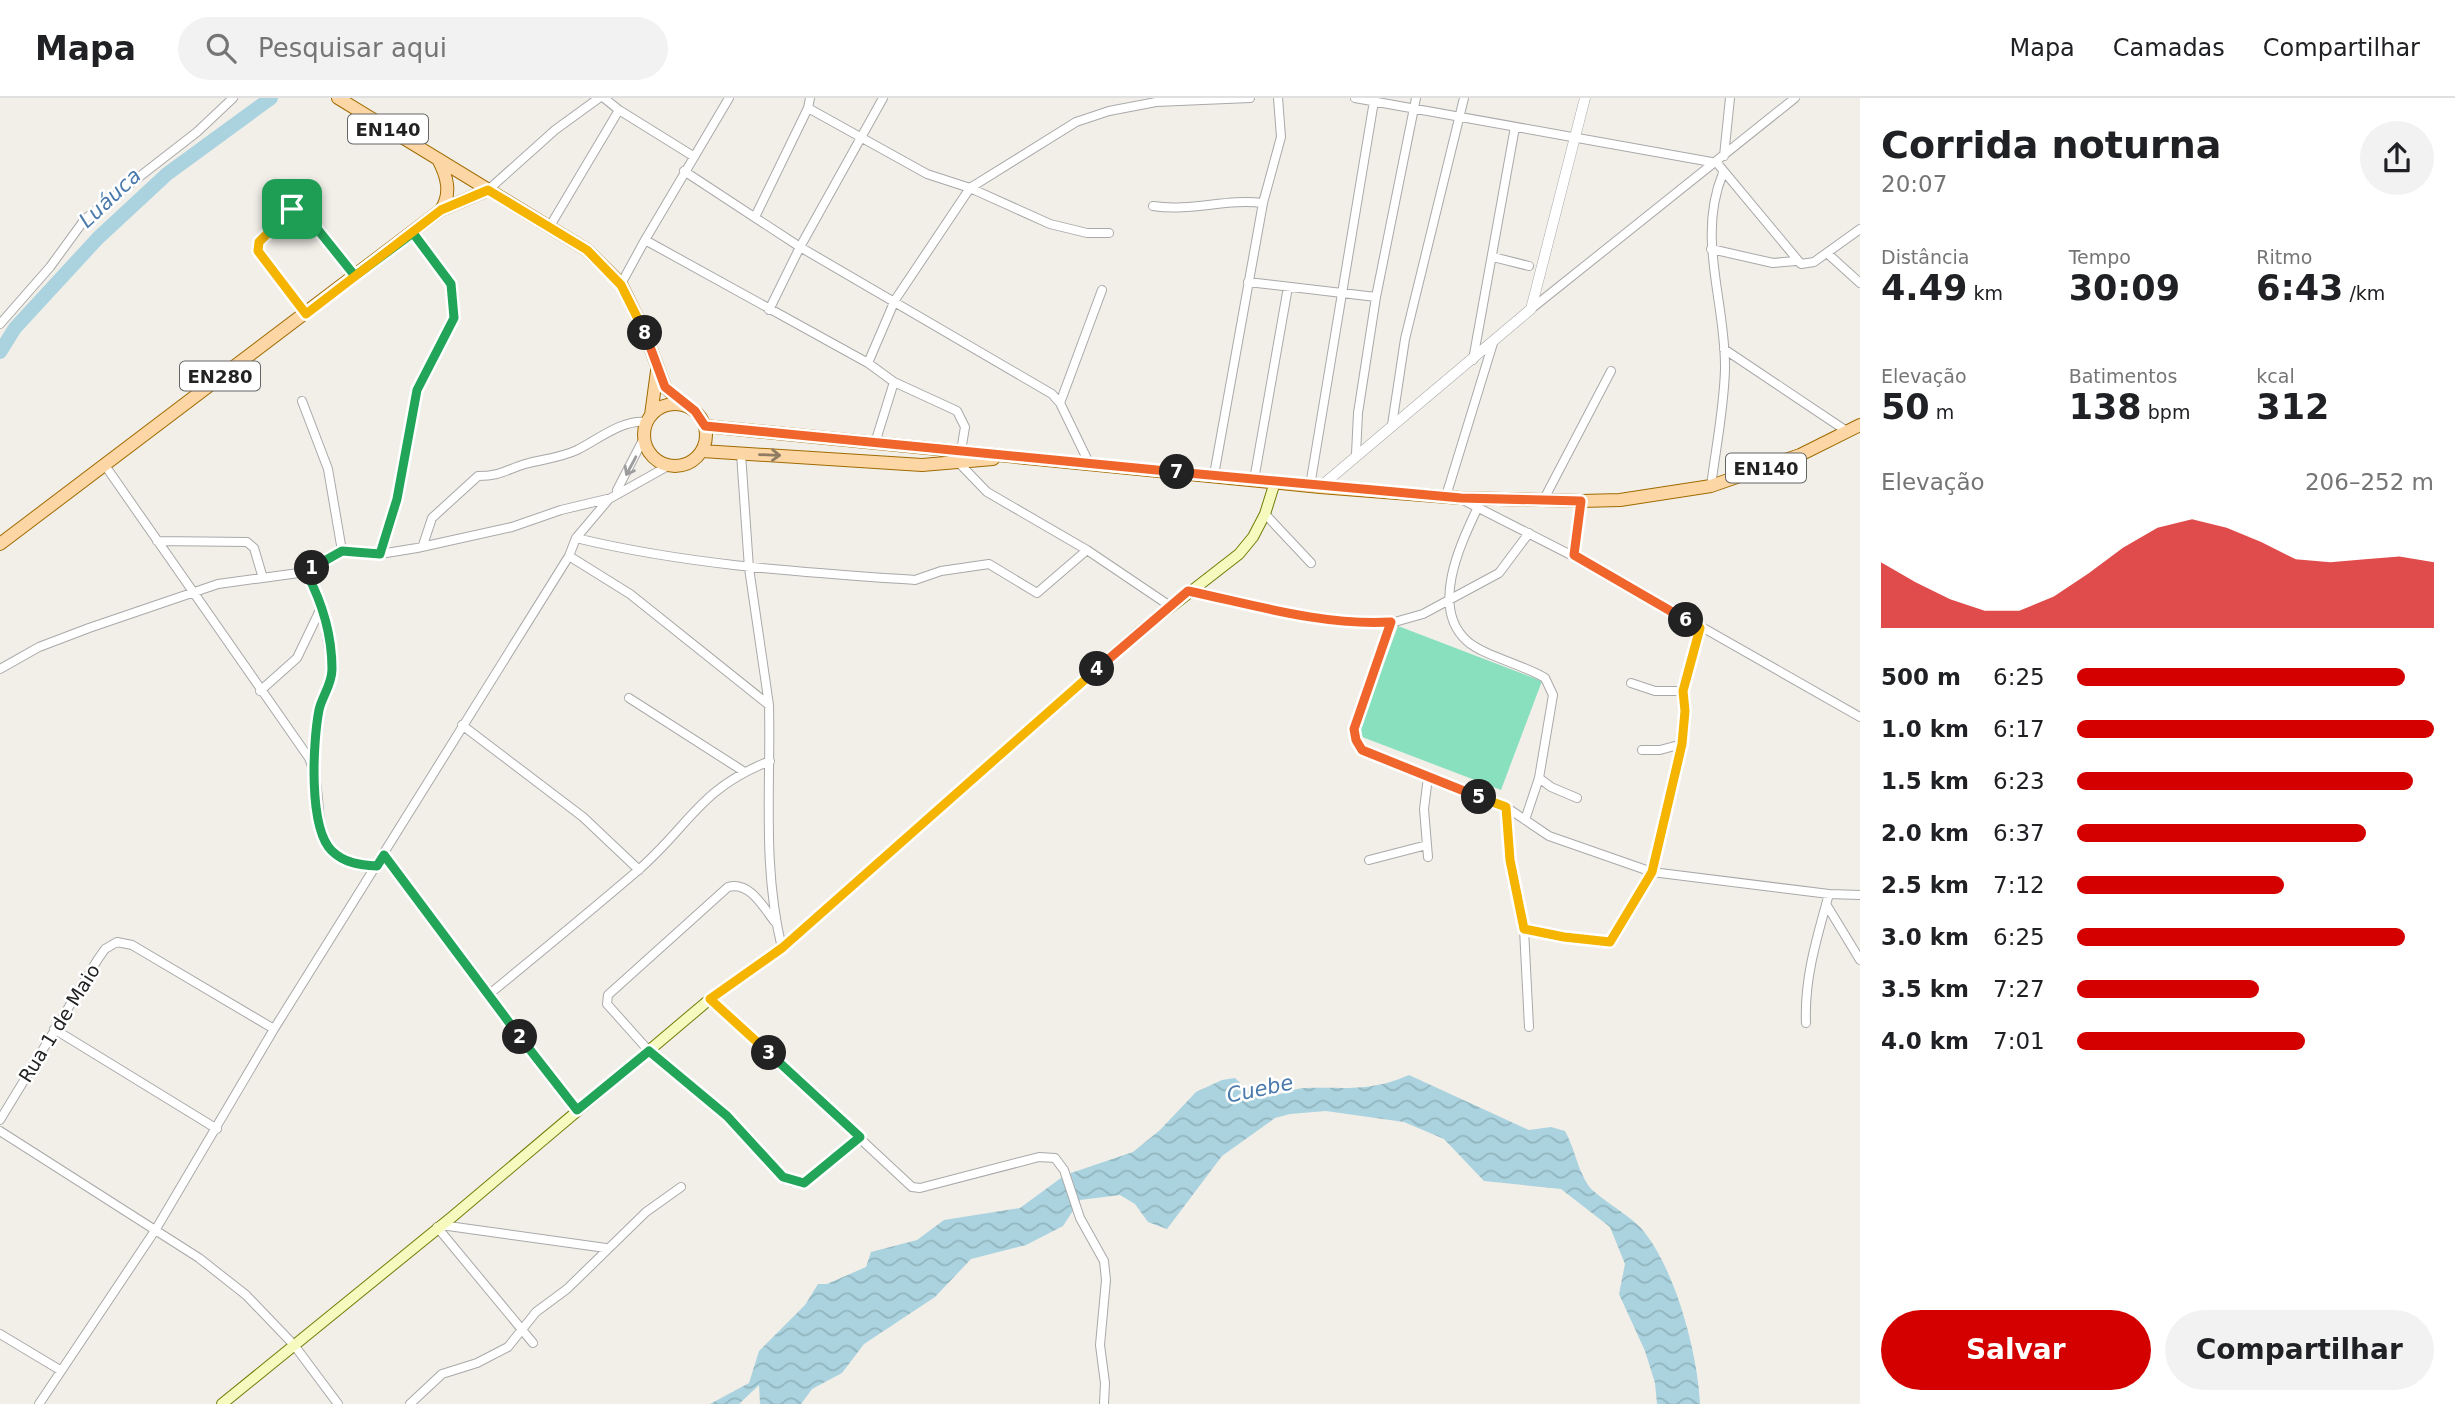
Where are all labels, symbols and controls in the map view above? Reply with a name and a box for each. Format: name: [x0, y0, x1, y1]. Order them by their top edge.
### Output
search box: [178, 17, 668, 80]
text: Mapa: [35, 29, 136, 68]
icon: search: [202, 29, 240, 67]
text: Pesquisar aqui: [258, 33, 447, 63]
text: Mapa: [2009, 34, 2075, 62]
text: Camadas: [2113, 34, 2225, 62]
text: Compartilhar: [2263, 34, 2420, 62]
road number: EN140: [348, 114, 428, 144]
button: share: [2360, 121, 2434, 195]
text: Corrida noturna: [1881, 123, 2221, 167]
water label: Luáuca: [74, 163, 146, 233]
text: 20:07: [1881, 171, 1947, 197]
pin: [262, 179, 322, 239]
icon: arrive: [273, 190, 311, 228]
text: Distância: [1881, 246, 1969, 268]
text: Tempo: [2069, 246, 2131, 268]
text: Ritmo: [2256, 246, 2312, 268]
text: 4.49: [1881, 268, 1967, 308]
text: 30:09: [2069, 268, 2180, 308]
text: 6:43: [2256, 268, 2343, 308]
text: km: [1967, 282, 2003, 304]
text: /km: [2343, 282, 2385, 304]
pin: 8: [628, 316, 662, 350]
text: 8: [638, 321, 651, 343]
road number: EN280: [180, 362, 260, 390]
text: Elevação: [1881, 365, 1967, 387]
text: Batimentos: [2069, 365, 2177, 387]
text: kcal: [2256, 365, 2295, 387]
text: 50: [1881, 387, 1930, 427]
text: 138: [2069, 387, 2142, 427]
text: 312: [2256, 387, 2329, 427]
text: m: [1930, 401, 1954, 423]
text: bpm: [2142, 401, 2190, 423]
one-way arrow: [758, 449, 781, 462]
pin: 7: [1160, 454, 1194, 490]
road number: EN140: [1726, 454, 1806, 482]
one-way arrow: [624, 455, 638, 476]
text: 7: [1170, 460, 1183, 482]
text: Elevação: [1881, 469, 1985, 495]
text: 206–252 m: [2305, 469, 2434, 495]
pin: 1: [294, 550, 330, 586]
text: 1: [305, 556, 318, 578]
pin: 6: [1668, 602, 1704, 638]
text: 6: [1679, 608, 1692, 630]
pin: 4: [1080, 652, 1114, 686]
text: 4: [1090, 657, 1103, 679]
text: 500 m: [1881, 664, 1961, 690]
text: 6:25: [1993, 664, 2045, 690]
text: 1.0 km: [1881, 716, 1969, 742]
text: 6:17: [1993, 716, 2045, 742]
text: 1.5 km: [1881, 768, 1969, 794]
text: 6:23: [1993, 768, 2045, 794]
pin: 5: [1462, 780, 1496, 814]
text: 5: [1472, 785, 1485, 807]
text: 2.0 km: [1881, 820, 1969, 846]
text: 6:37: [1993, 820, 2045, 846]
text: 2.5 km: [1881, 872, 1969, 898]
text: 7:12: [1993, 872, 2045, 898]
text: 3.0 km: [1881, 924, 1969, 950]
text: 6:25: [1993, 924, 2045, 950]
street label: Rua 1 de Maio: [14, 960, 104, 1086]
text: 3.5 km: [1881, 976, 1969, 1002]
text: 7:27: [1993, 976, 2045, 1002]
pin: 2: [503, 1020, 538, 1054]
text: 2: [513, 1025, 526, 1047]
text: 4.0 km: [1881, 1028, 1969, 1054]
text: 7:01: [1993, 1028, 2045, 1054]
pin: 3: [752, 1035, 786, 1070]
text: 3: [762, 1041, 775, 1063]
water label: Cuebe: [1225, 1070, 1295, 1108]
button: Salvar: [1881, 1310, 2151, 1390]
button: Compartilhar: [2165, 1310, 2434, 1390]

